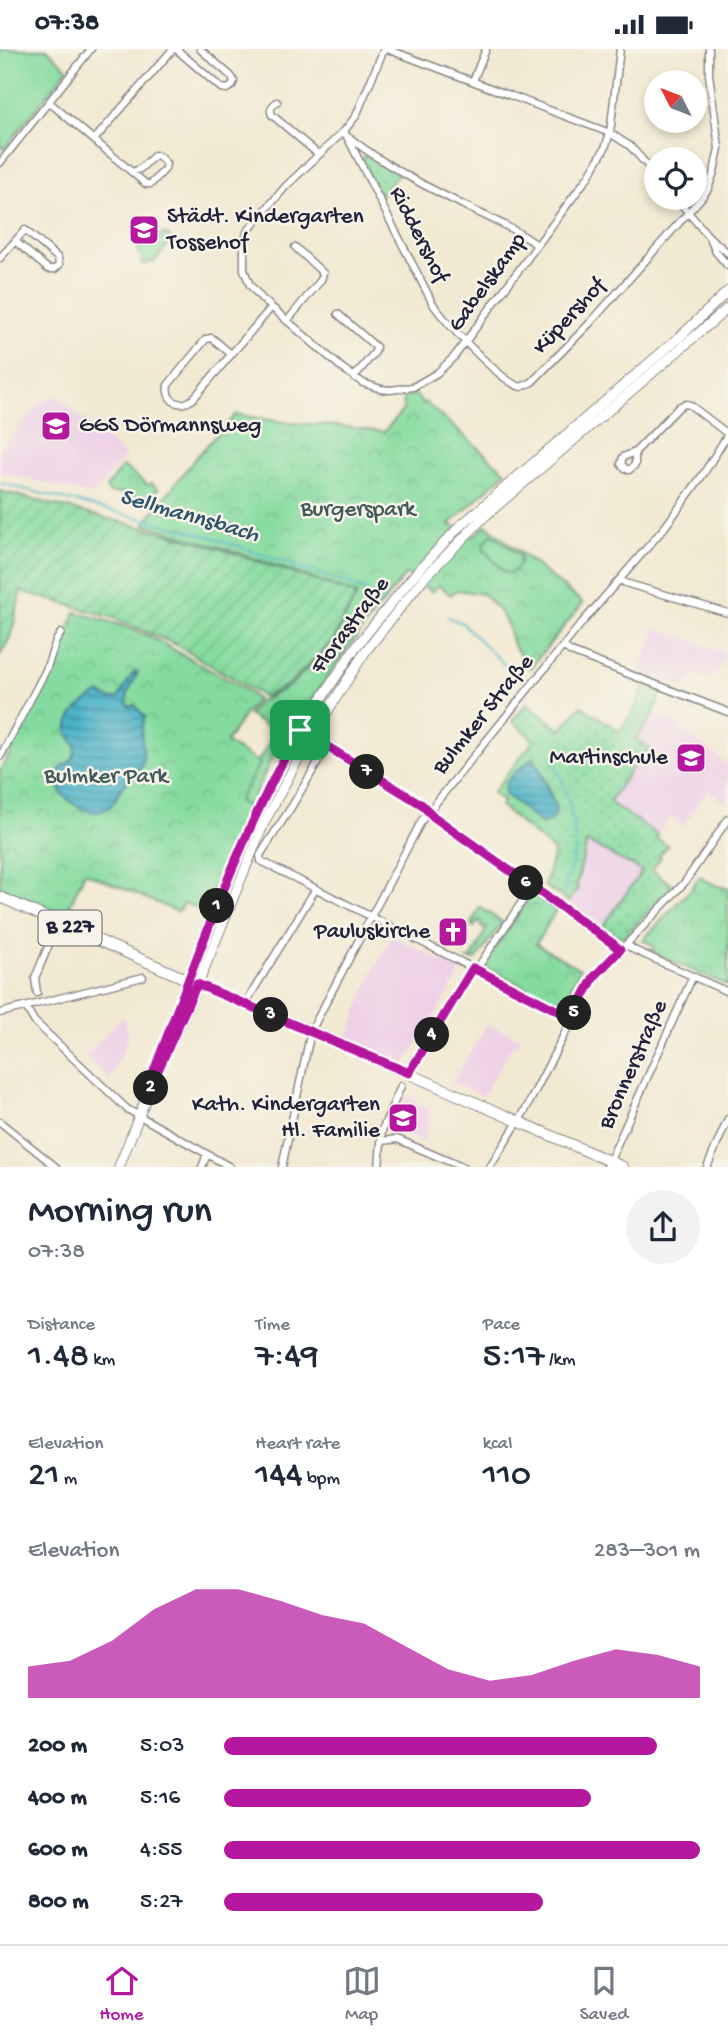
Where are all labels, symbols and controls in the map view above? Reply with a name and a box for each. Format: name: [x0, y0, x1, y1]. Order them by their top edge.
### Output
text: 07:38: [35, 9, 99, 40]
north arrow: [644, 70, 707, 133]
map controls: [644, 70, 707, 210]
button: locate: [644, 147, 707, 210]
street label: Riddershof: [382, 183, 454, 289]
place label: Städt. Kindergarten Tossehof: [165, 204, 364, 257]
school or university icon: Städt. Kindergarten Tossehof: [127, 213, 161, 247]
street label: Gabelskamp: [443, 228, 533, 338]
street label: Küpershof: [528, 272, 613, 361]
school or university icon: GGS Dörmannsweg: [39, 409, 73, 443]
place label: GGS Dörmannsweg: [79, 413, 261, 440]
water label: Sellmannsbach: [116, 483, 263, 551]
park label: Burgerspark: [300, 497, 418, 524]
street label: Florastraße: [305, 571, 397, 681]
street label: Bulmker Straße: [427, 649, 541, 781]
pin: [270, 700, 330, 760]
icon: arrive: [281, 711, 319, 749]
school or university icon: Martinschule: [674, 741, 708, 775]
place label: Martinschule: [549, 745, 669, 772]
pin: 7: [350, 755, 384, 789]
text: 7: [362, 760, 371, 783]
park label: Bulmker Park: [43, 764, 171, 791]
pin: 6: [508, 865, 544, 901]
text: 6: [521, 871, 530, 894]
pin: 1: [200, 889, 234, 923]
text: 1: [213, 894, 220, 917]
road number: B 227: [38, 911, 102, 945]
church icon: Pauluskirche: [436, 915, 470, 949]
place label: Pauluskirche: [313, 919, 431, 946]
pin: 5: [556, 995, 592, 1031]
street label: Bronnerstraße: [593, 995, 675, 1135]
pin: 3: [254, 997, 288, 1033]
text: 5: [569, 1001, 579, 1024]
text: 3: [266, 1003, 275, 1026]
pin: 4: [414, 1017, 450, 1053]
text: 4: [427, 1023, 436, 1046]
pin: 2: [134, 1070, 168, 1105]
text: 2: [146, 1076, 155, 1099]
place label: Kath. Kindergarten Hl. Familie: [192, 1092, 381, 1145]
school or university icon: Kath. Kindergarten Hl. Familie: [386, 1101, 420, 1135]
button: share: [626, 1190, 700, 1264]
text: Morning run: [28, 1191, 212, 1235]
text: 07:38: [28, 1239, 85, 1266]
text: Distance: [28, 1314, 95, 1337]
text: Time: [255, 1314, 290, 1337]
text: Pace: [483, 1314, 520, 1337]
text: 1.48: [28, 1337, 89, 1378]
text: 7:49: [255, 1337, 319, 1378]
text: 5:17: [483, 1337, 544, 1378]
text: km: [89, 1349, 115, 1372]
text: /km: [544, 1349, 575, 1372]
text: Elevation: [28, 1433, 104, 1456]
text: Heart rate: [255, 1433, 340, 1456]
text: kcal: [483, 1433, 512, 1456]
text: 21: [28, 1456, 59, 1497]
text: 144: [255, 1456, 303, 1497]
text: 110: [483, 1456, 531, 1497]
text: m: [59, 1468, 77, 1491]
text: bpm: [303, 1468, 340, 1491]
text: Elevation: [28, 1538, 119, 1565]
text: 283–301 m: [594, 1538, 700, 1565]
text: 200 m: [28, 1733, 87, 1760]
text: 5:03: [140, 1733, 184, 1760]
text: 400 m: [28, 1785, 87, 1812]
text: 5:16: [140, 1785, 180, 1812]
text: 600 m: [28, 1837, 88, 1864]
text: 4:55: [140, 1837, 182, 1864]
text: 800 m: [28, 1889, 89, 1916]
text: 5:27: [140, 1889, 183, 1916]
tab: Home: [100, 1962, 144, 2027]
tab: Map: [343, 1962, 381, 2027]
tab: Saved: [580, 1962, 628, 2027]

